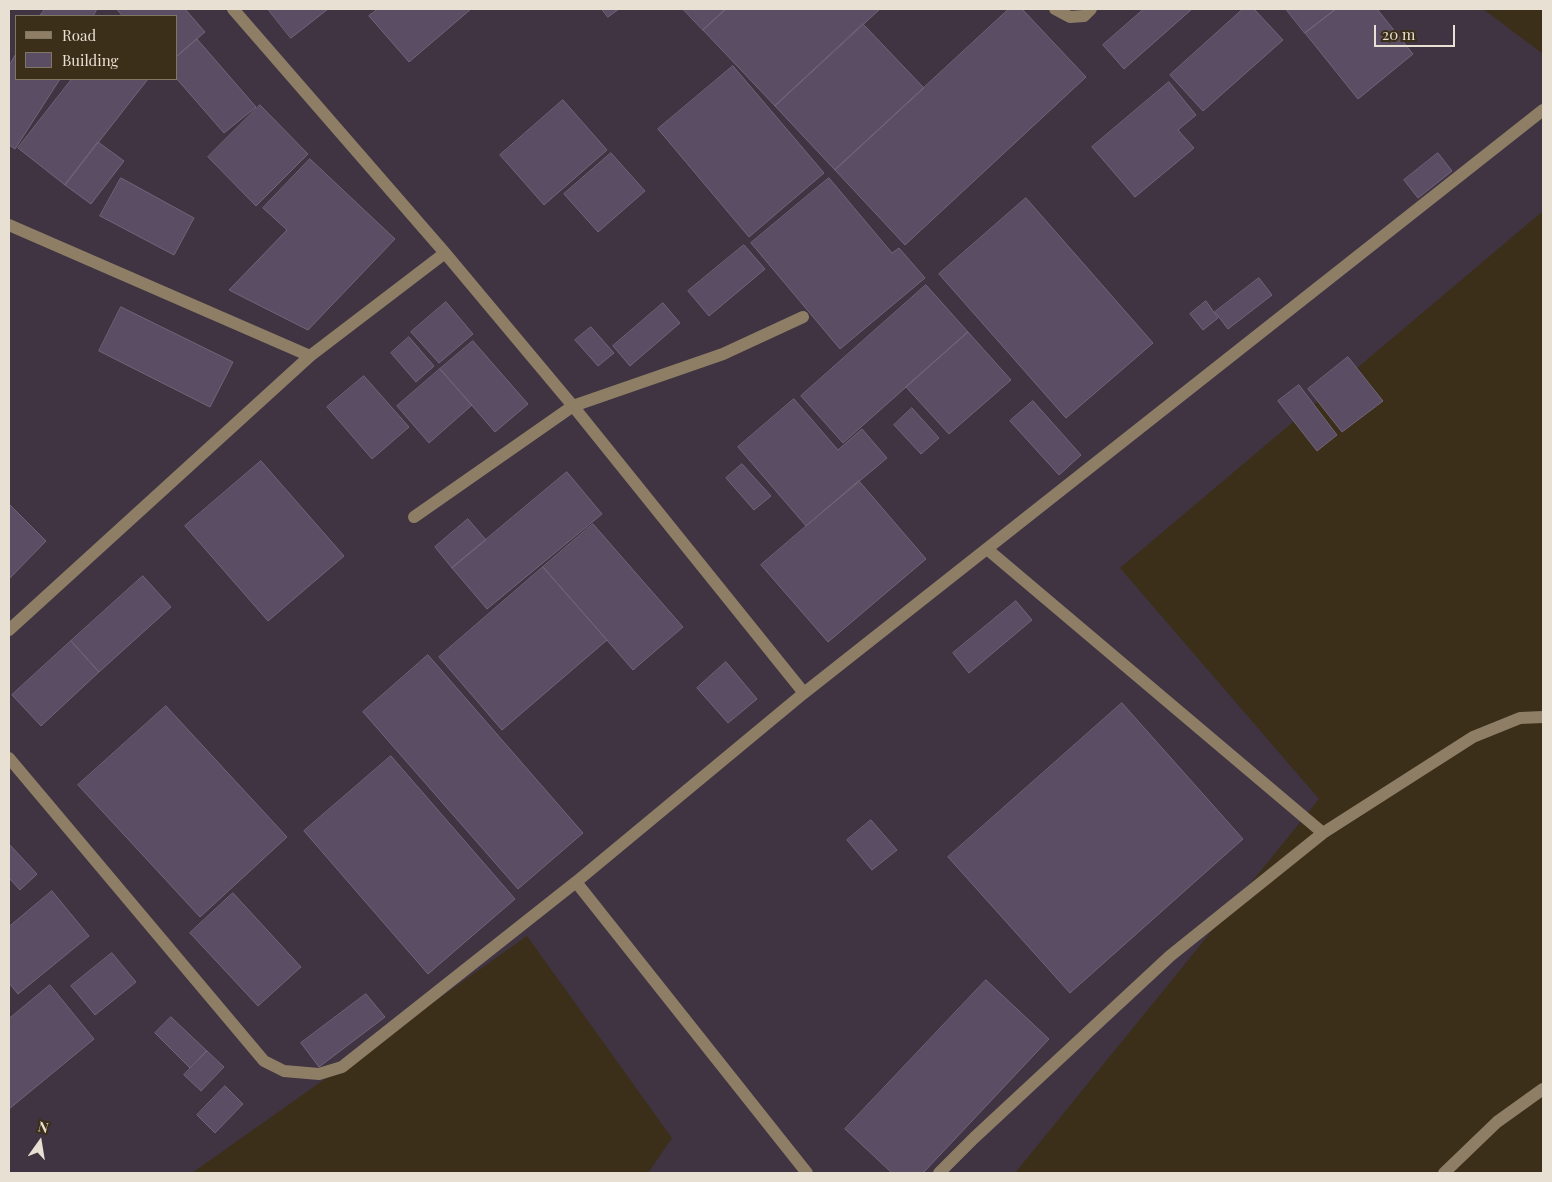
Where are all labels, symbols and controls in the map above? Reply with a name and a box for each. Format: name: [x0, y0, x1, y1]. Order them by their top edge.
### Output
legend: [15, 15, 178, 80]
scale bar: [1377, 15, 1458, 47]
text: 20 m: [1382, 24, 1415, 44]
text: Road: [62, 25, 96, 45]
text: Building: [62, 50, 118, 70]
north arrow: [15, 1117, 65, 1167]
text: N: [36, 1117, 51, 1137]

